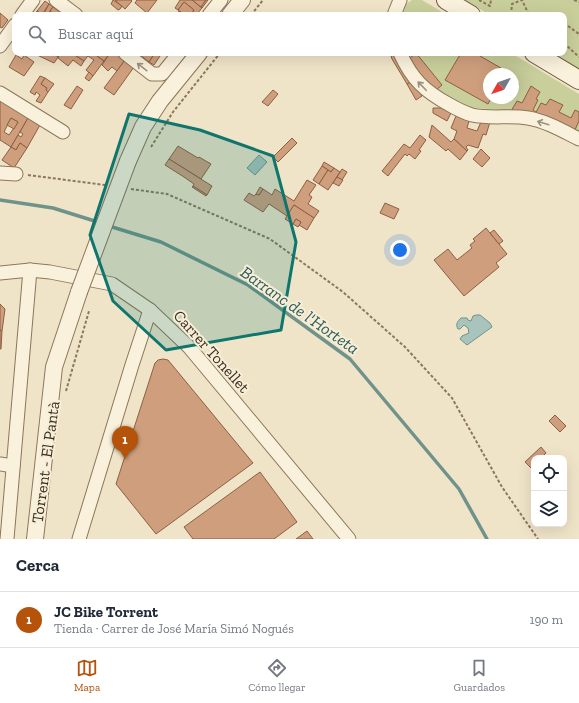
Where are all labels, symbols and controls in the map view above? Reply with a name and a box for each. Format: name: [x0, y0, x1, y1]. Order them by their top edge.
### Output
search box: [12, 12, 567, 56]
icon: search: [26, 23, 48, 45]
text: Buscar aquí: [58, 25, 134, 43]
one-way arrow: [137, 62, 148, 71]
north arrow: [483, 68, 519, 104]
one-way arrow: [418, 81, 427, 91]
one-way arrow: [537, 119, 550, 126]
your location: [390, 240, 410, 260]
water label: Barranc de l'Horteta: [237, 262, 363, 358]
street label: Carrer Tonellet: [170, 306, 254, 397]
street label: Torrent - El Pantà: [28, 400, 63, 524]
pin: 1: [112, 426, 138, 459]
map controls: [531, 455, 567, 527]
button: locate: [531, 455, 567, 491]
button: layers: [531, 491, 567, 527]
text: Cerca: [16, 555, 59, 575]
text: JC Bike Torrent: [54, 603, 158, 621]
text: 1: [26, 612, 32, 627]
text: 190 m: [529, 612, 563, 627]
text: Tienda · Carrer de José María Simó Nogués: [54, 621, 294, 636]
tab: Mapa: [74, 657, 100, 694]
tab: Cómo llegar: [248, 657, 306, 694]
tab: Guardados: [453, 657, 505, 694]

